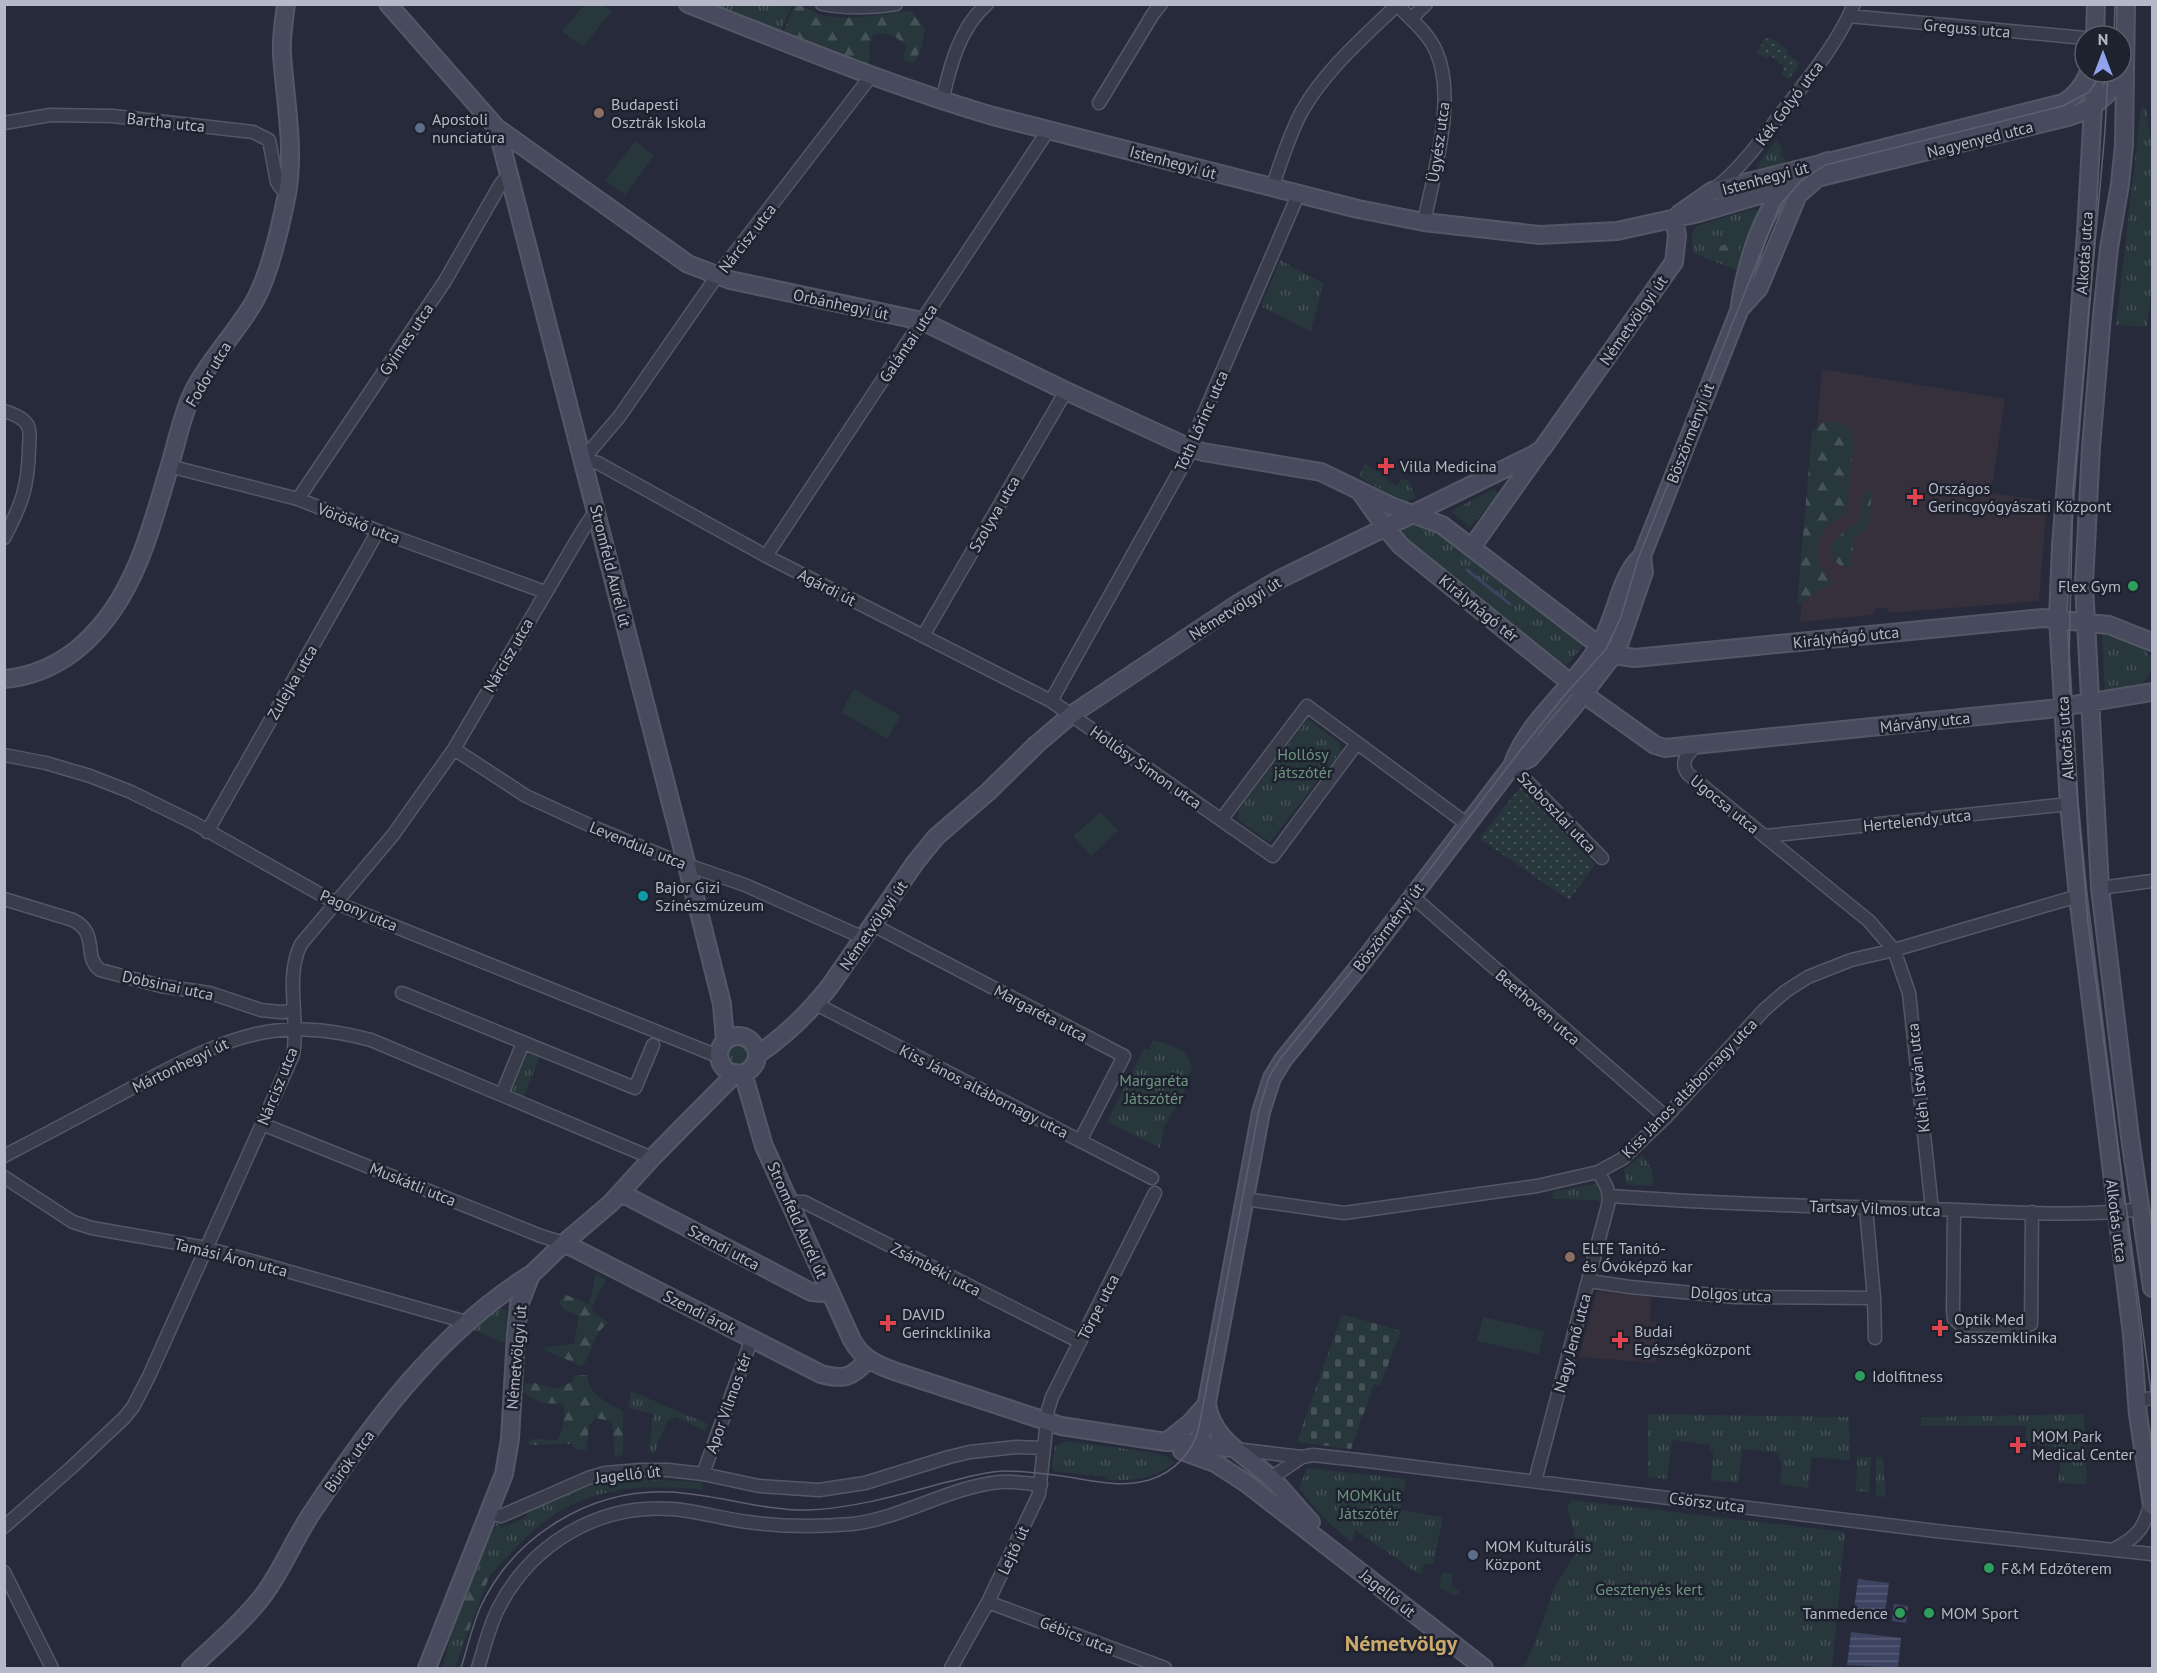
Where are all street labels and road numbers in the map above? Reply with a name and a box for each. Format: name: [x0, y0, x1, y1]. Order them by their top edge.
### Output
street label: Greguss utca: [1923, 14, 2011, 42]
street label: Kék Golyó utca: [1751, 57, 1827, 149]
street label: Ügyész utca: [1422, 100, 1454, 184]
street label: Bartha utca: [126, 108, 206, 136]
street label: Nagyenyed utca: [1925, 116, 2035, 162]
street label: Istenhegyi út: [1127, 141, 1219, 183]
street label: Istenhegyi út: [1719, 157, 1811, 199]
street label: Nárcisz utca: [714, 199, 780, 277]
street label: Alkotás utca: [2071, 211, 2097, 295]
street label: Németvölgyi út: [1595, 271, 1672, 369]
street label: Orbánhegyi út: [791, 284, 891, 324]
street label: Gyimes utca: [375, 299, 437, 379]
street label: Galántai utca: [875, 300, 941, 386]
street label: Fodor utca: [181, 338, 235, 410]
street label: Tóth Lőrinc utca: [1170, 367, 1232, 475]
street label: Böszörményi út: [1662, 380, 1718, 486]
street label: Szolyva utca: [964, 472, 1024, 556]
street label: Vöröskő utca: [314, 498, 403, 548]
street label: Stromfeld Aurél út: [586, 503, 636, 630]
street label: Agárdi út: [795, 564, 860, 610]
street label: Királyhágó tér: [1435, 570, 1523, 646]
street label: Németvölgyi út: [1185, 571, 1285, 644]
street label: Nárcisz utca: [479, 614, 537, 696]
street label: Királyhágó utca: [1792, 621, 1900, 653]
street label: Zulejka utca: [263, 641, 321, 723]
street label: Alkotás utca: [2052, 696, 2078, 780]
street label: Márvány utca: [1879, 707, 1971, 737]
street label: Hollósy Simon utca: [1086, 721, 1206, 813]
street label: Szoboszlai utca: [1513, 767, 1601, 857]
street label: Ugocsa utca: [1687, 770, 1763, 838]
street label: Hertelendy utca: [1862, 804, 1972, 836]
street label: Levendula utca: [587, 817, 689, 873]
street label: Németvölgyi út: [835, 876, 912, 974]
street label: Böszörményi út: [1348, 878, 1428, 975]
street label: Pagony utca: [317, 885, 401, 935]
street label: Beethoven utca: [1492, 965, 1584, 1049]
street label: Dobsinai utca: [120, 966, 216, 1004]
street label: Margaréta utca: [991, 980, 1091, 1046]
street label: Kiss János altábornagy utca: [1617, 1014, 1761, 1162]
street label: Kléh István utca: [1902, 1022, 1934, 1134]
street label: Mártonhegyi út: [129, 1033, 232, 1097]
street label: Kiss János altábornagy utca: [896, 1040, 1072, 1142]
street label: Nárcisz utca: [252, 1044, 302, 1128]
street label: Muskátli utca: [367, 1158, 459, 1210]
street label: Stromfeld Aurél út: [763, 1159, 833, 1282]
street label: Alkotás utca: [2102, 1178, 2132, 1264]
street label: Tartsay Vilmos utca: [1809, 1196, 1941, 1220]
street label: Szendi utca: [685, 1220, 763, 1274]
street label: Tamási Áron utca: [172, 1233, 290, 1281]
street label: Zsámbéki utca: [888, 1238, 984, 1300]
street label: Törpe utca: [1073, 1271, 1123, 1343]
street label: Dolgos utca: [1690, 1282, 1772, 1306]
street label: Szendi árok: [660, 1285, 740, 1339]
street label: Nagy Jenő utca: [1549, 1291, 1595, 1395]
street label: Németvölgyi út: [501, 1303, 531, 1410]
street label: Apor Vilmos tér: [701, 1350, 756, 1456]
street label: Bürök utca: [320, 1426, 378, 1496]
street label: Jagelló út: [593, 1461, 662, 1487]
street label: Csörsz utca: [1668, 1487, 1746, 1517]
street label: Lejtő út: [993, 1522, 1033, 1578]
street label: Jagelló út: [1355, 1564, 1420, 1622]
street label: Gébics utca: [1037, 1612, 1117, 1658]

